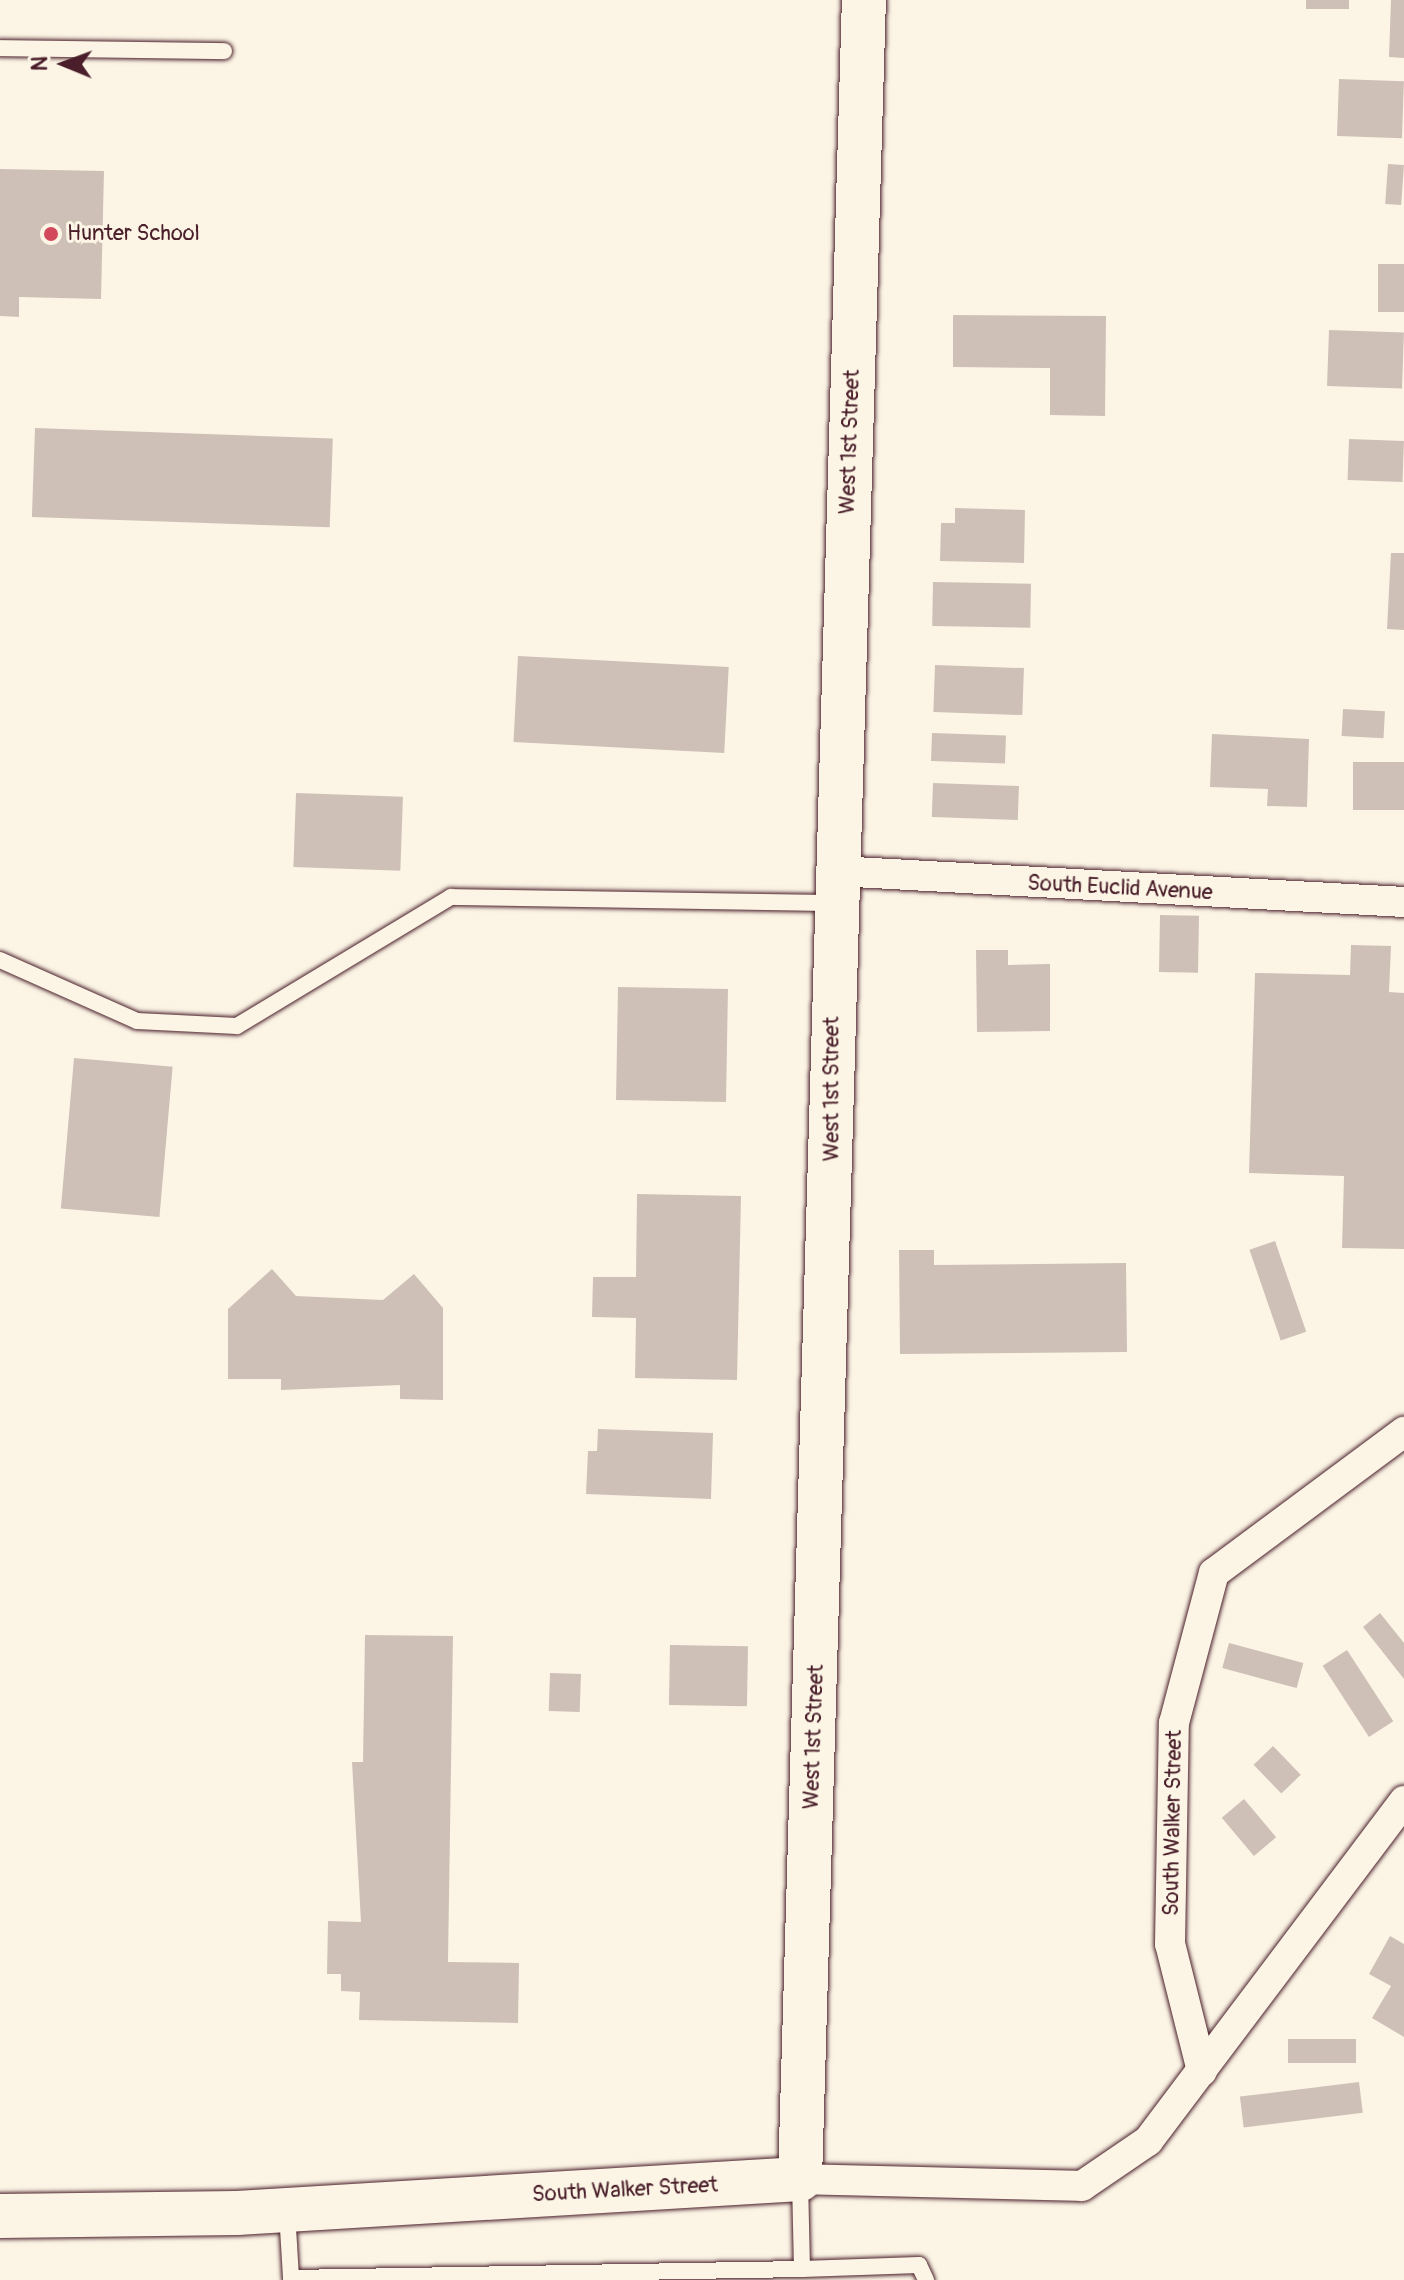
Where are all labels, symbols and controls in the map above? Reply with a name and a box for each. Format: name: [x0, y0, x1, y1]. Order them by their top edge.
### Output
north arrow: [24, 24, 104, 104]
text: N: [26, 56, 54, 71]
place label: Hunter School: [67, 221, 200, 247]
marker: Hunter School: [42, 225, 60, 243]
street label: West 1st Street: [834, 369, 866, 515]
street label: South Euclid Avenue: [1027, 870, 1213, 906]
street label: West 1st Street: [819, 1017, 845, 1161]
street label: West 1st Street: [798, 1664, 830, 1810]
street label: South Walker Street: [1158, 1730, 1188, 1916]
street label: South Walker Street: [531, 2172, 719, 2208]

